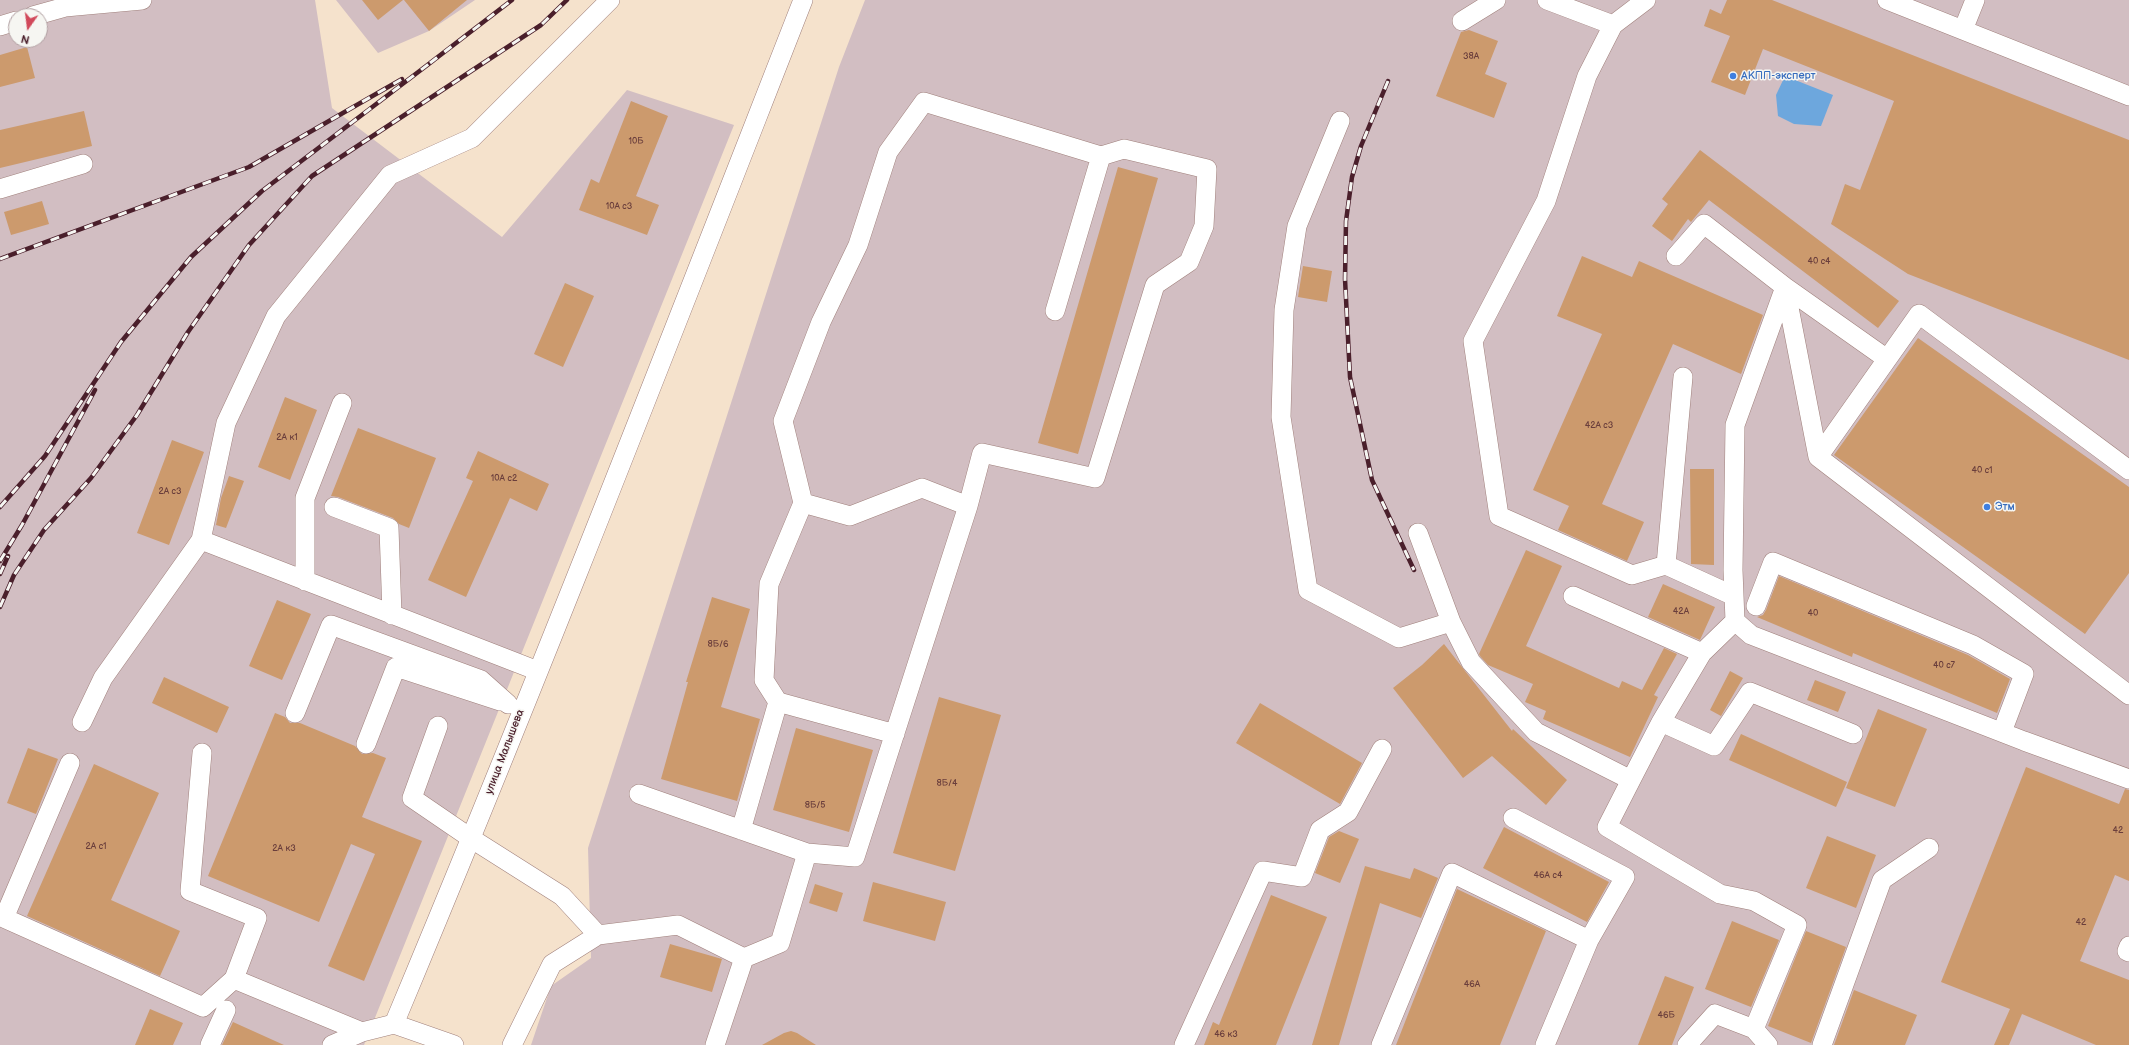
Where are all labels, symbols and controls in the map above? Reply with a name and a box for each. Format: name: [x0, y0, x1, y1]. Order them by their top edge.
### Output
north arrow: [8, 8, 48, 48]
text: N: [20, 32, 31, 46]
house number: 38А: [1463, 52, 1479, 62]
place label: АКПП-эксперт: [1741, 69, 1816, 83]
marker: АКПП-эксперт: [1728, 71, 1738, 81]
house number: 10Б: [628, 137, 644, 147]
house number: 10А с3: [606, 202, 632, 212]
house number: 40 с4: [1807, 257, 1831, 267]
house number: 42А с3: [1585, 421, 1613, 431]
house number: 2А к1: [276, 433, 298, 443]
house number: 40 с1: [1971, 466, 1993, 476]
house number: 10А с2: [491, 474, 517, 484]
house number: 2А с3: [158, 487, 182, 497]
place label: Этм: [1995, 500, 2015, 514]
marker: Этм: [1982, 502, 1992, 512]
house number: 42А: [1673, 607, 1689, 617]
house number: 40: [1808, 609, 1818, 619]
house number: 8Б/6: [707, 640, 729, 650]
house number: 40 с7: [1933, 661, 1955, 671]
street label: улица Малышева: [483, 708, 527, 796]
house number: 8Б/4: [936, 779, 958, 789]
house number: 8Б/5: [805, 801, 825, 811]
house number: 42: [2113, 826, 2123, 836]
house number: 2А с1: [85, 842, 107, 852]
house number: 2А к3: [272, 844, 296, 854]
house number: 46А с4: [1534, 871, 1562, 881]
house number: 42: [2076, 918, 2086, 928]
house number: 46А: [1464, 980, 1480, 990]
house number: 46Б: [1657, 1011, 1675, 1021]
house number: 46 к3: [1214, 1030, 1238, 1040]

